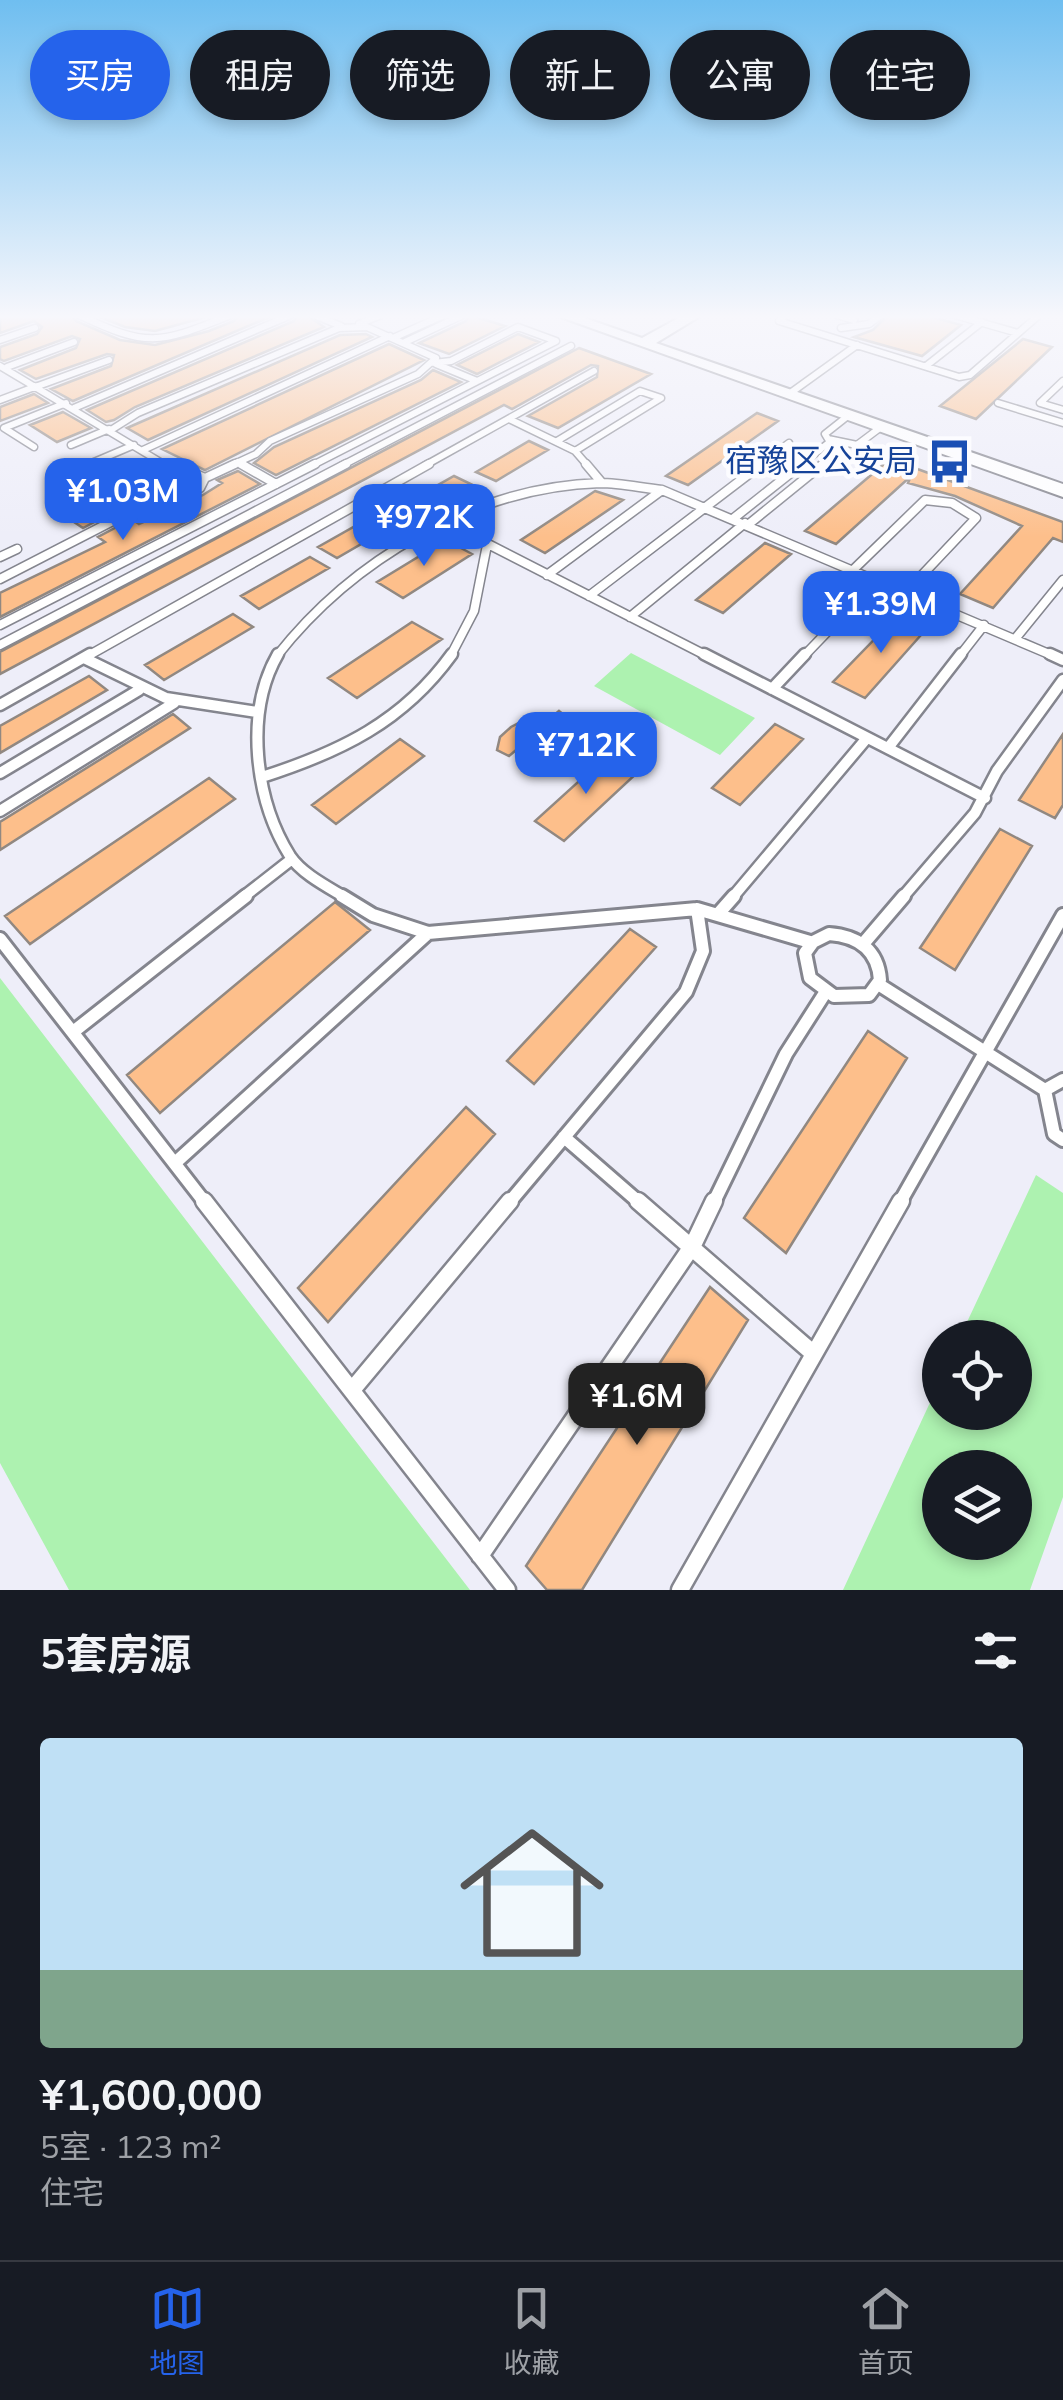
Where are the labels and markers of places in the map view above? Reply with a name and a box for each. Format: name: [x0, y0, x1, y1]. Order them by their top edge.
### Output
bus stop icon: 宿豫区公安局: [926, 437, 974, 485]
place label: 宿豫区公安局: [725, 440, 917, 480]
pin: ¥1.03M: [42, 458, 204, 543]
pin: ¥972K: [354, 484, 494, 569]
pin: ¥1.39M: [800, 571, 962, 656]
pin: ¥712K: [516, 712, 656, 797]
pin: ¥1.6M: [567, 1363, 707, 1448]

